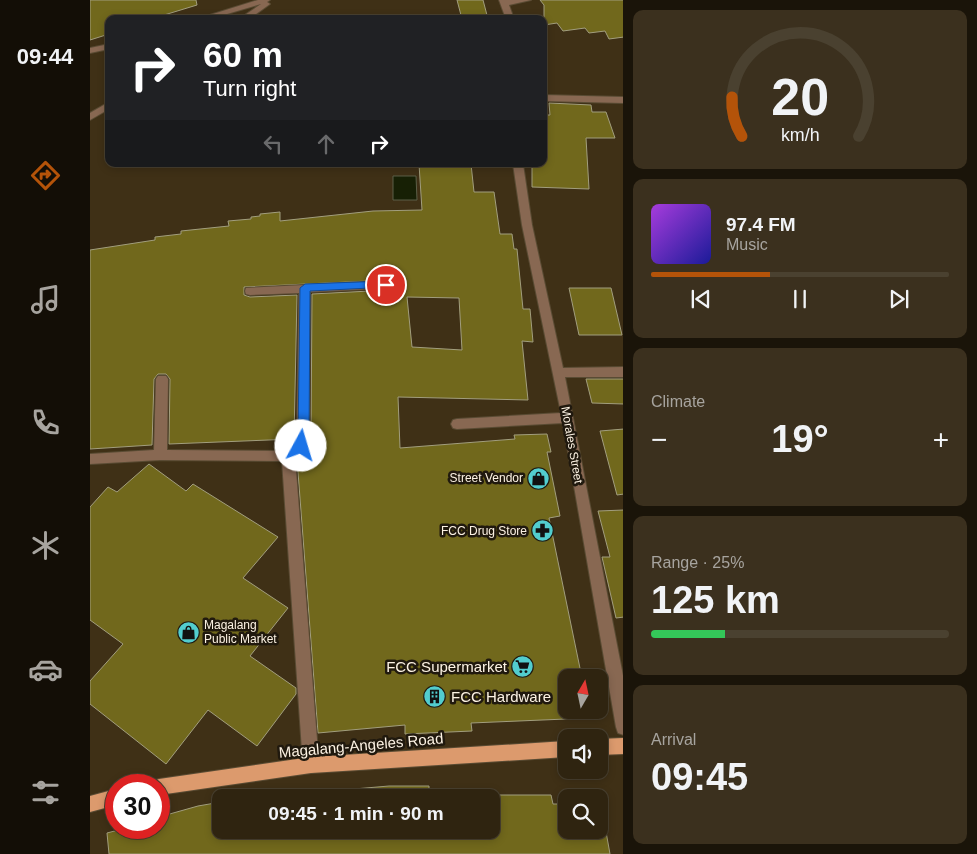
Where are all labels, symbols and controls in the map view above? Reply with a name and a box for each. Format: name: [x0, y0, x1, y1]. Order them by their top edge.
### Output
icon: right: [120, 35, 185, 100]
text: 60 m: [203, 35, 283, 74]
text: 09:44: [17, 44, 73, 69]
text: 20: [771, 68, 829, 126]
text: Turn right: [203, 76, 296, 101]
text: km/h: [781, 125, 819, 145]
icon: left: [259, 130, 287, 158]
icon: ahead: [312, 130, 340, 158]
icon: right: [365, 130, 393, 158]
icon: directions: [28, 158, 63, 193]
text: 97.4 FM: [726, 214, 796, 235]
text: Music: [726, 236, 768, 253]
pin: [365, 264, 407, 306]
icon: arrive: [372, 271, 400, 299]
icon: music: [28, 282, 63, 317]
icon: previous: [687, 285, 715, 313]
icon: pause: [786, 285, 814, 313]
icon: next: [885, 285, 913, 313]
text: Climate: [651, 393, 705, 410]
icon: phone: [28, 405, 63, 440]
street label: Morales Street: [558, 405, 586, 485]
text: 19°: [771, 418, 829, 460]
position arrow: [274, 419, 326, 471]
text: −: [651, 424, 667, 455]
text: +: [933, 424, 949, 455]
shop icon: Street Vendor: [527, 466, 551, 490]
place label: Street Vendor: [450, 471, 523, 485]
pharmacy icon: FCC Drug Store: [531, 519, 555, 543]
place label: FCC Drug Store: [441, 524, 527, 538]
icon: climate: [28, 528, 63, 563]
text: Range · 25%: [651, 554, 744, 571]
text: 125 km: [651, 579, 780, 621]
place label: Magalang Public Market: [204, 618, 277, 646]
shop icon: Magalang Public Market: [176, 620, 200, 644]
icon: car: [28, 652, 63, 687]
supermarket icon: FCC Supermarket: [511, 654, 535, 678]
place label: FCC Supermarket: [386, 658, 508, 675]
north arrow: [558, 669, 608, 719]
map controls: [558, 669, 608, 839]
building icon: FCC Hardware: [423, 684, 447, 708]
place label: FCC Hardware: [451, 688, 551, 705]
street label: Magalang-Angeles Road: [278, 729, 444, 761]
button: sound: [558, 729, 608, 779]
text: Arrival: [651, 731, 696, 748]
text: 09:45: [651, 756, 748, 798]
speed limit sign: 30: [105, 774, 170, 839]
icon: filters: [28, 775, 63, 810]
button: search: [558, 789, 608, 839]
text: 09:45 · 1 min · 90 m: [268, 803, 444, 824]

